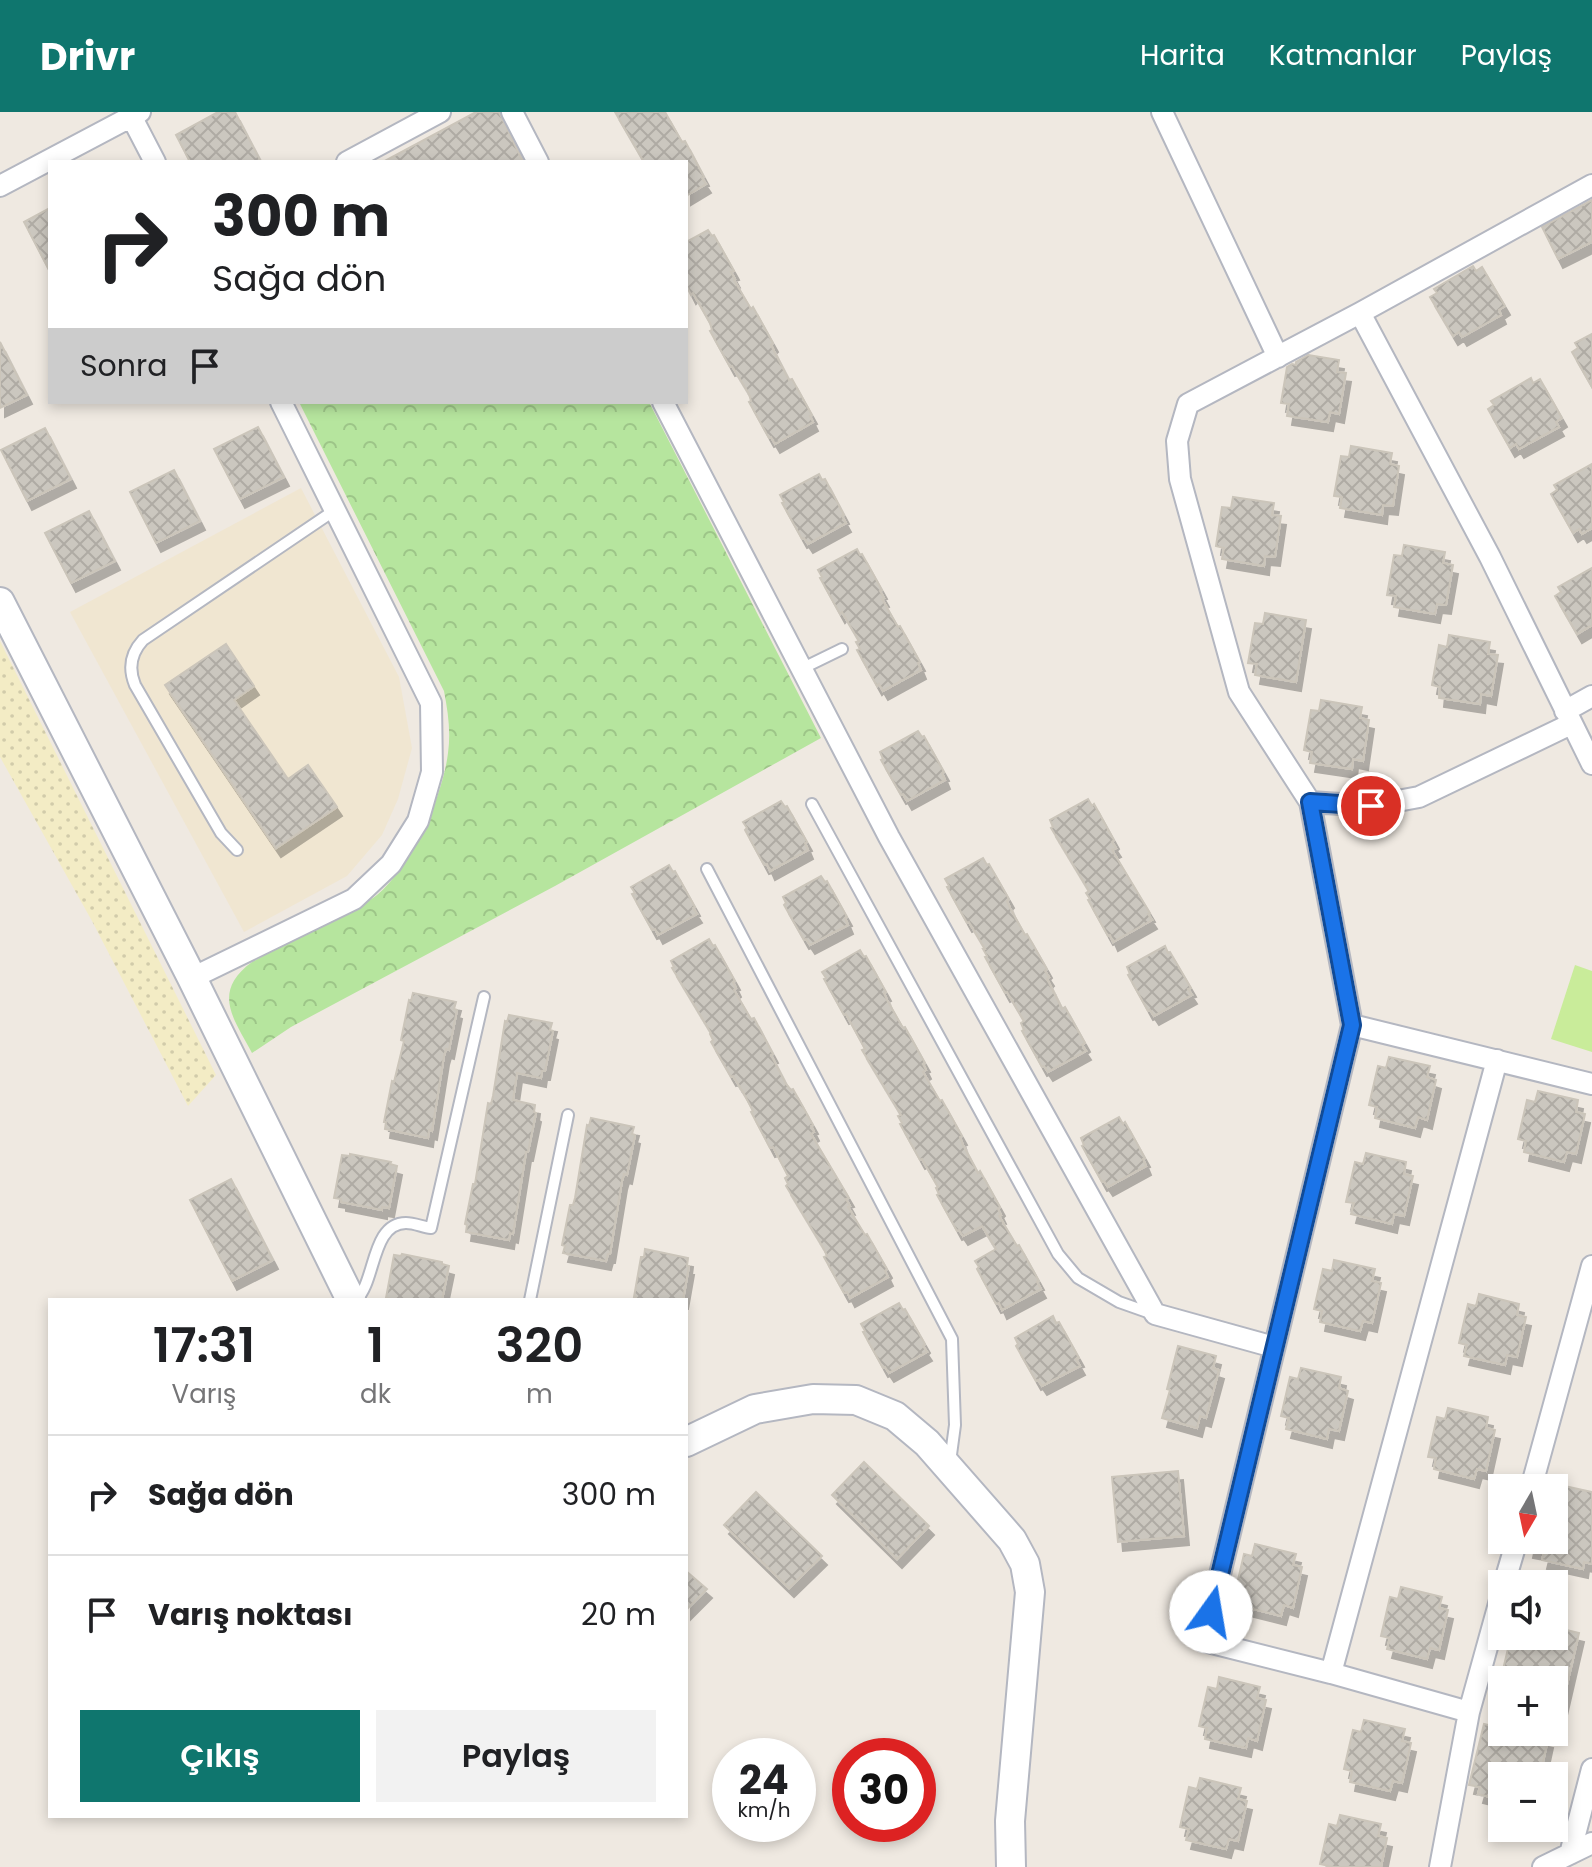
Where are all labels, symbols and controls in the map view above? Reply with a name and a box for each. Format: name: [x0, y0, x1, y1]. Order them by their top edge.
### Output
text: Drivr: [40, 30, 135, 83]
text: Harita: [1140, 36, 1225, 75]
text: Katmanlar: [1269, 36, 1417, 75]
text: Paylaş: [1461, 36, 1552, 75]
text: 300 m: [212, 177, 390, 256]
icon: right: [80, 192, 184, 296]
text: Sağa dön: [212, 253, 386, 304]
text: Sonra: [80, 344, 167, 387]
icon: arrive: [183, 344, 227, 388]
pin: [1337, 772, 1405, 840]
icon: arrive: [1349, 784, 1393, 828]
text: 17:31: [153, 1312, 255, 1379]
text: 1: [367, 1312, 384, 1379]
text: 320: [496, 1312, 583, 1379]
text: Varış: [172, 1376, 236, 1412]
text: dk: [360, 1376, 391, 1412]
text: m: [526, 1376, 553, 1412]
icon: right: [80, 1473, 124, 1517]
text: Sağa dön: [148, 1473, 294, 1516]
text: 300 m: [562, 1473, 656, 1516]
north arrow: [1488, 1474, 1568, 1554]
map controls: [1488, 1474, 1568, 1842]
position arrow: [1169, 1570, 1253, 1654]
button: sound: [1488, 1570, 1568, 1650]
icon: arrive: [80, 1593, 124, 1637]
text: Varış noktası: [148, 1593, 353, 1636]
text: 20 m: [581, 1593, 656, 1636]
button: +: [1488, 1666, 1568, 1746]
button: Çıkış: [80, 1710, 360, 1802]
button: Paylaş: [376, 1710, 656, 1802]
speed limit sign: 30: [832, 1738, 936, 1842]
text: 24: [739, 1752, 789, 1808]
button: −: [1488, 1762, 1568, 1842]
text: km/h: [737, 1796, 791, 1824]

